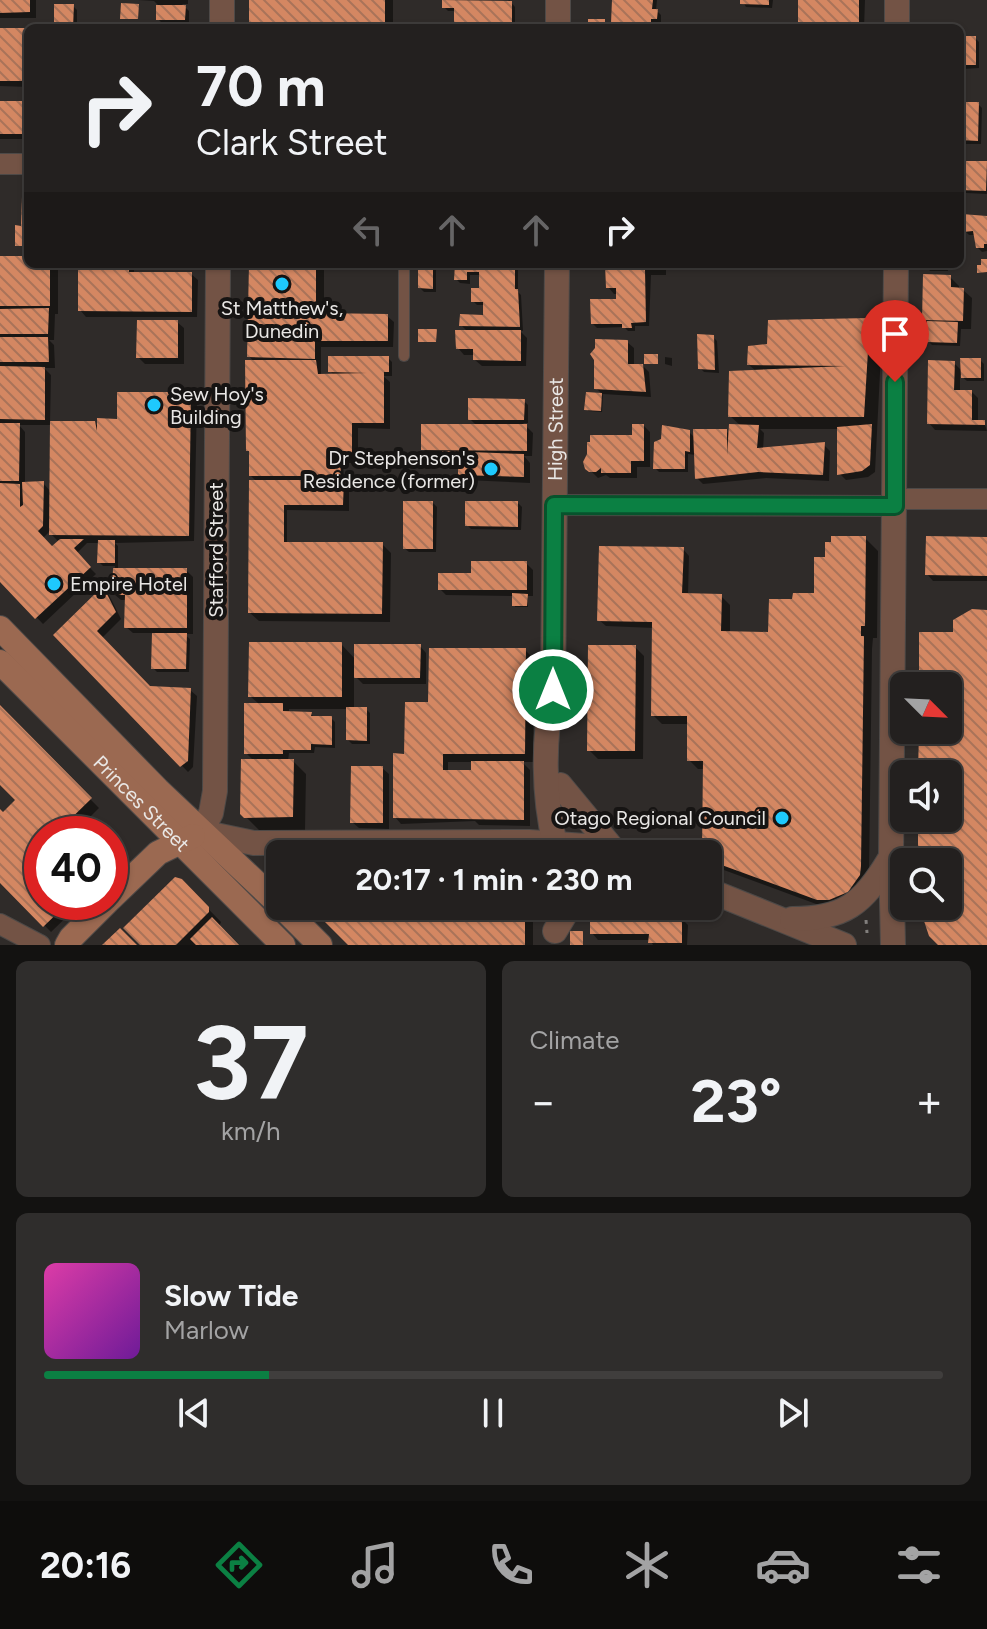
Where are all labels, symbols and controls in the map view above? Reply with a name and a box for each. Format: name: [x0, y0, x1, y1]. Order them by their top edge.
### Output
text: 70 m: [196, 53, 326, 120]
icon: right: [64, 56, 168, 160]
text: Clark Street: [196, 121, 388, 164]
icon: left: [346, 208, 390, 252]
icon: ahead: [430, 208, 474, 252]
icon: ahead: [514, 208, 558, 252]
icon: right: [598, 208, 642, 252]
marker: St Matthew's, Dunedin: [273, 275, 291, 293]
place label: St Matthew's, Dunedin: [221, 296, 343, 343]
pin: [861, 300, 929, 382]
icon: arrive: [873, 312, 917, 356]
street label: High Street: [543, 377, 568, 481]
place label: Sew Hoy's Building: [170, 382, 264, 429]
marker: Sew Hoy's Building: [145, 396, 163, 414]
place label: Dr Stephenson's Residence (former): [303, 446, 475, 493]
marker: Dr Stephenson's Residence (former): [482, 460, 500, 478]
street label: Stafford Street: [204, 482, 228, 618]
place label: Empire Hotel: [70, 572, 187, 596]
marker: Empire Hotel: [45, 575, 63, 593]
position arrow: [511, 648, 595, 732]
north arrow: [890, 672, 962, 744]
map controls: [890, 672, 962, 920]
street label: Princes Street: [88, 750, 194, 856]
button: sound: [890, 760, 962, 832]
place label: Otago Regional Council: [554, 806, 766, 830]
marker: Otago Regional Council: [773, 809, 791, 827]
speed limit sign: 40: [24, 816, 128, 920]
button: search: [890, 848, 962, 920]
text: 20:17 · 1 min · 230 m: [356, 861, 633, 898]
text: 37: [193, 1000, 309, 1125]
text: Climate: [530, 1024, 619, 1056]
text: 23°: [691, 1065, 782, 1137]
text: −: [530, 1075, 557, 1128]
text: +: [916, 1075, 943, 1128]
text: km/h: [221, 1115, 280, 1147]
text: Slow Tide: [164, 1277, 298, 1314]
text: Marlow: [164, 1314, 249, 1346]
icon: previous: [172, 1391, 216, 1435]
icon: pause: [471, 1391, 515, 1435]
icon: next: [771, 1391, 815, 1435]
icon: directions: [211, 1537, 267, 1593]
icon: music: [347, 1537, 403, 1593]
icon: phone: [483, 1537, 539, 1593]
icon: climate: [619, 1537, 675, 1593]
icon: car: [755, 1537, 811, 1593]
icon: filters: [891, 1537, 947, 1593]
text: 20:16: [40, 1544, 131, 1587]

